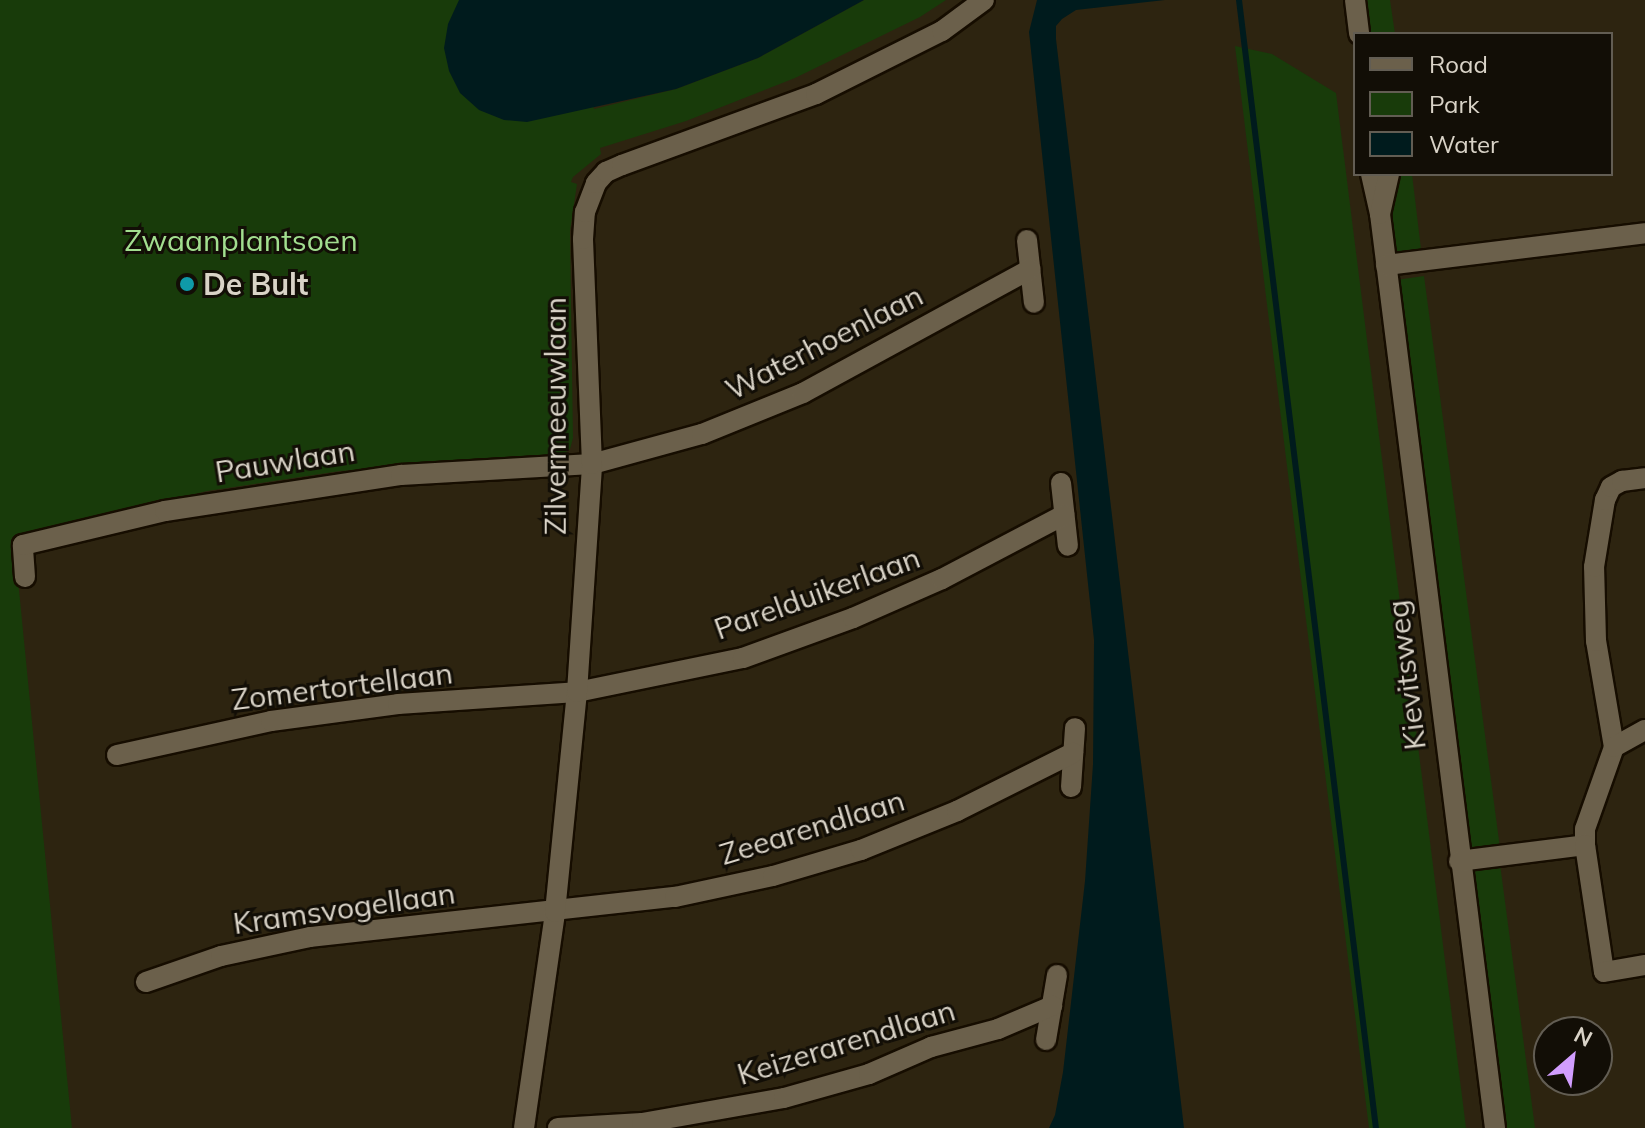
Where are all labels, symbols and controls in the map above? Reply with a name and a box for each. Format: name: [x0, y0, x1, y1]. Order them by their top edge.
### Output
legend: [1353, 32, 1613, 176]
text: Road: [1429, 49, 1488, 79]
text: Park: [1429, 89, 1480, 119]
text: Water: [1429, 129, 1499, 159]
park label: Zwaanplantsoen: [124, 222, 358, 258]
place label: De Bult: [203, 266, 308, 302]
marker: De Bult: [178, 275, 196, 293]
street label: Waterhoenlaan: [719, 277, 929, 407]
street label: Zilvermeeuwlaan: [537, 297, 573, 535]
street label: Pauwlaan: [213, 432, 357, 490]
street label: Parelduikerlaan: [709, 539, 925, 647]
street label: Kievitsweg: [1379, 598, 1433, 752]
street label: Zomertortellaan: [229, 655, 455, 717]
street label: Zeearendlaan: [715, 782, 909, 872]
street label: Kramsvogellaan: [231, 875, 457, 941]
street label: Keizerarendlaan: [733, 992, 959, 1092]
north arrow: [1533, 1016, 1613, 1096]
text: N: [1569, 1020, 1597, 1053]

